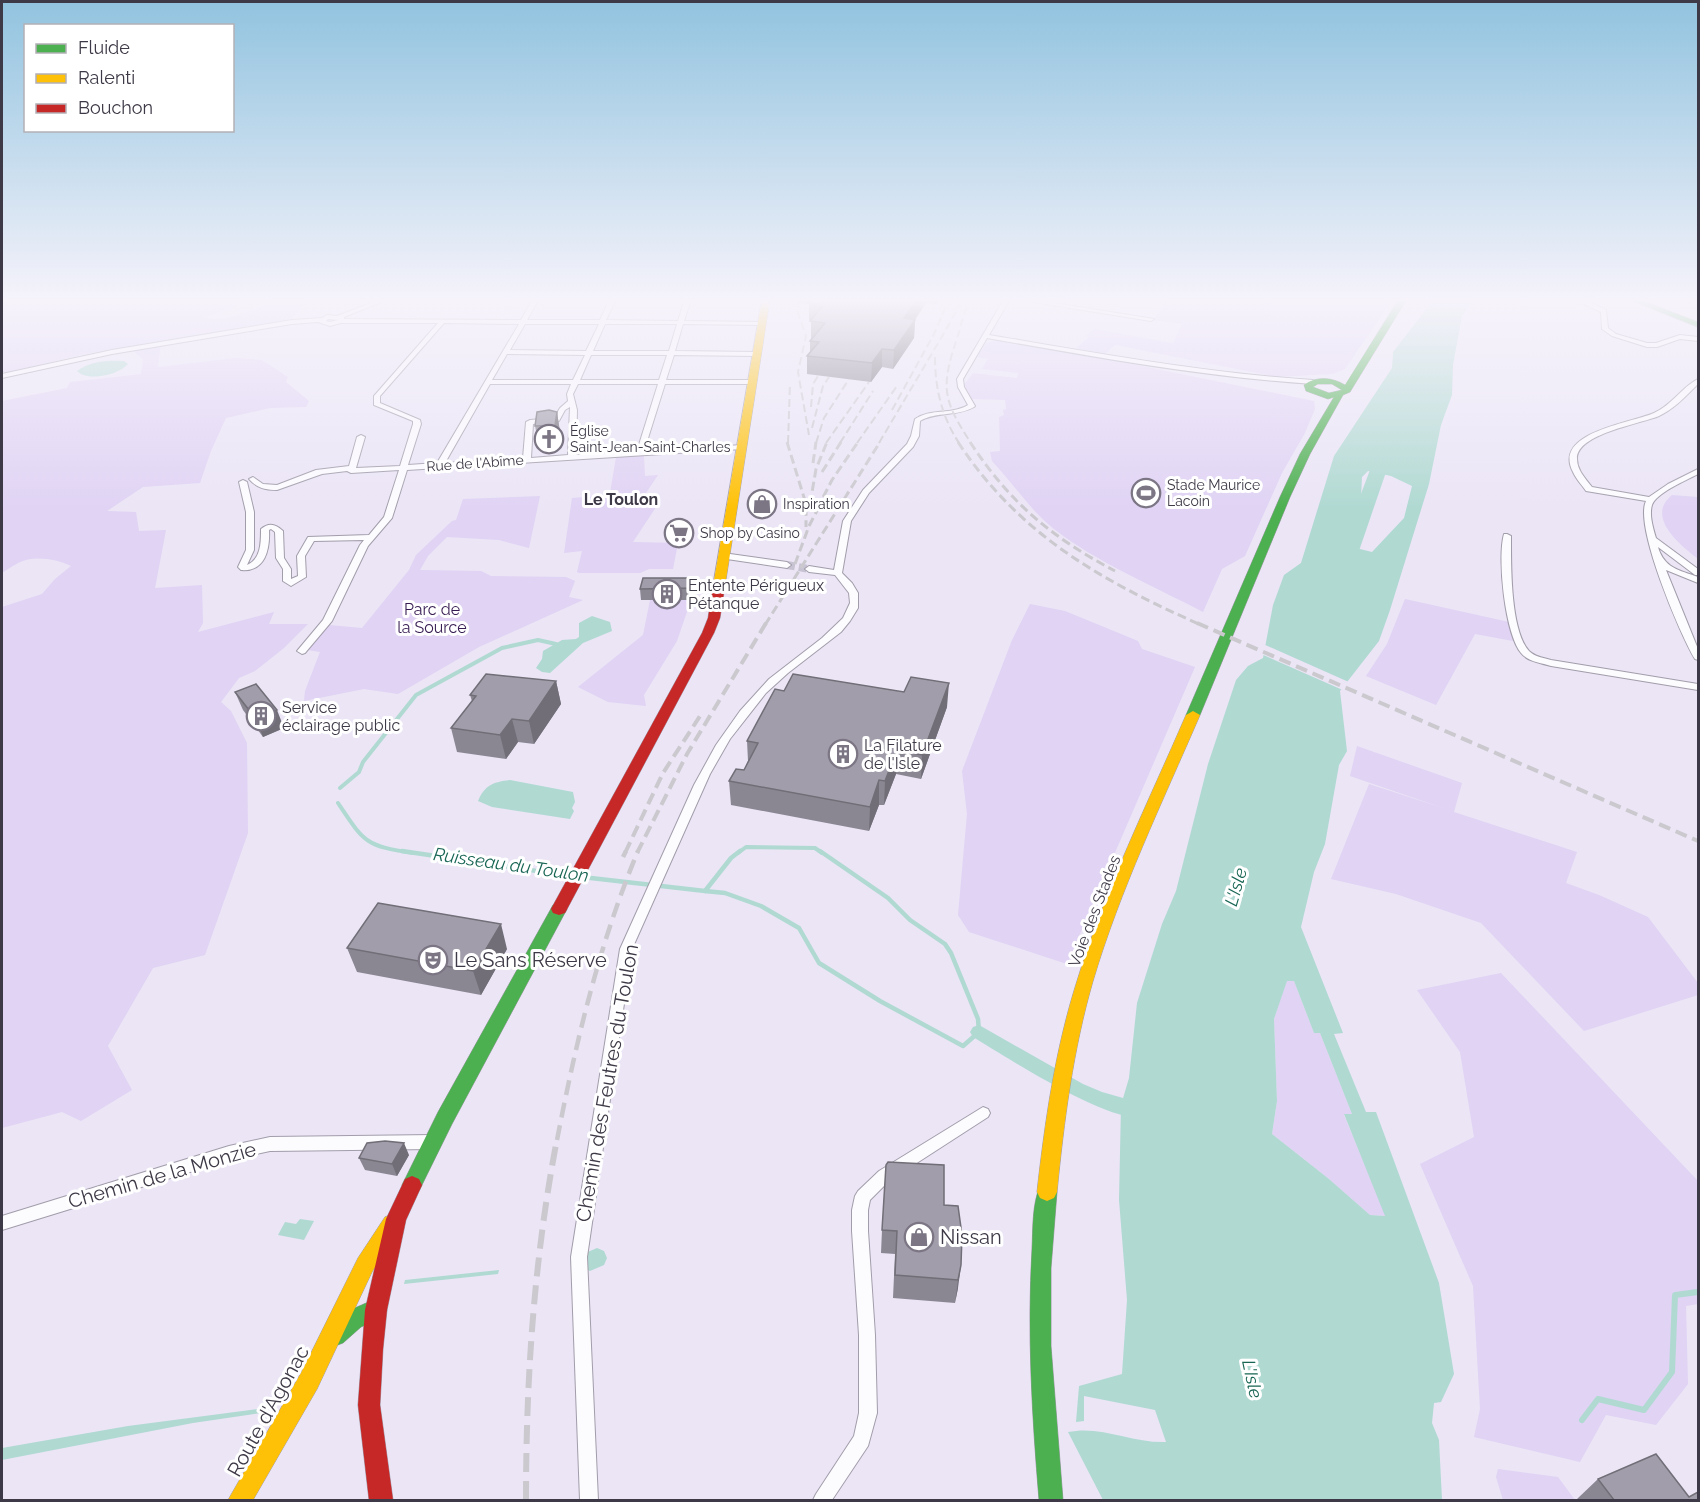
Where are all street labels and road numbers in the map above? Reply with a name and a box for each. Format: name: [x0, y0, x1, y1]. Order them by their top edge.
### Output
street label: Rue de l'Abîme: [426, 452, 524, 474]
street label: Voie des Stades: [1064, 852, 1125, 970]
street label: Chemin des Feutres du Toulon: [571, 942, 643, 1224]
street label: Chemin de la Monzie: [65, 1137, 259, 1213]
street label: Route d'Agonac: [222, 1341, 314, 1481]

